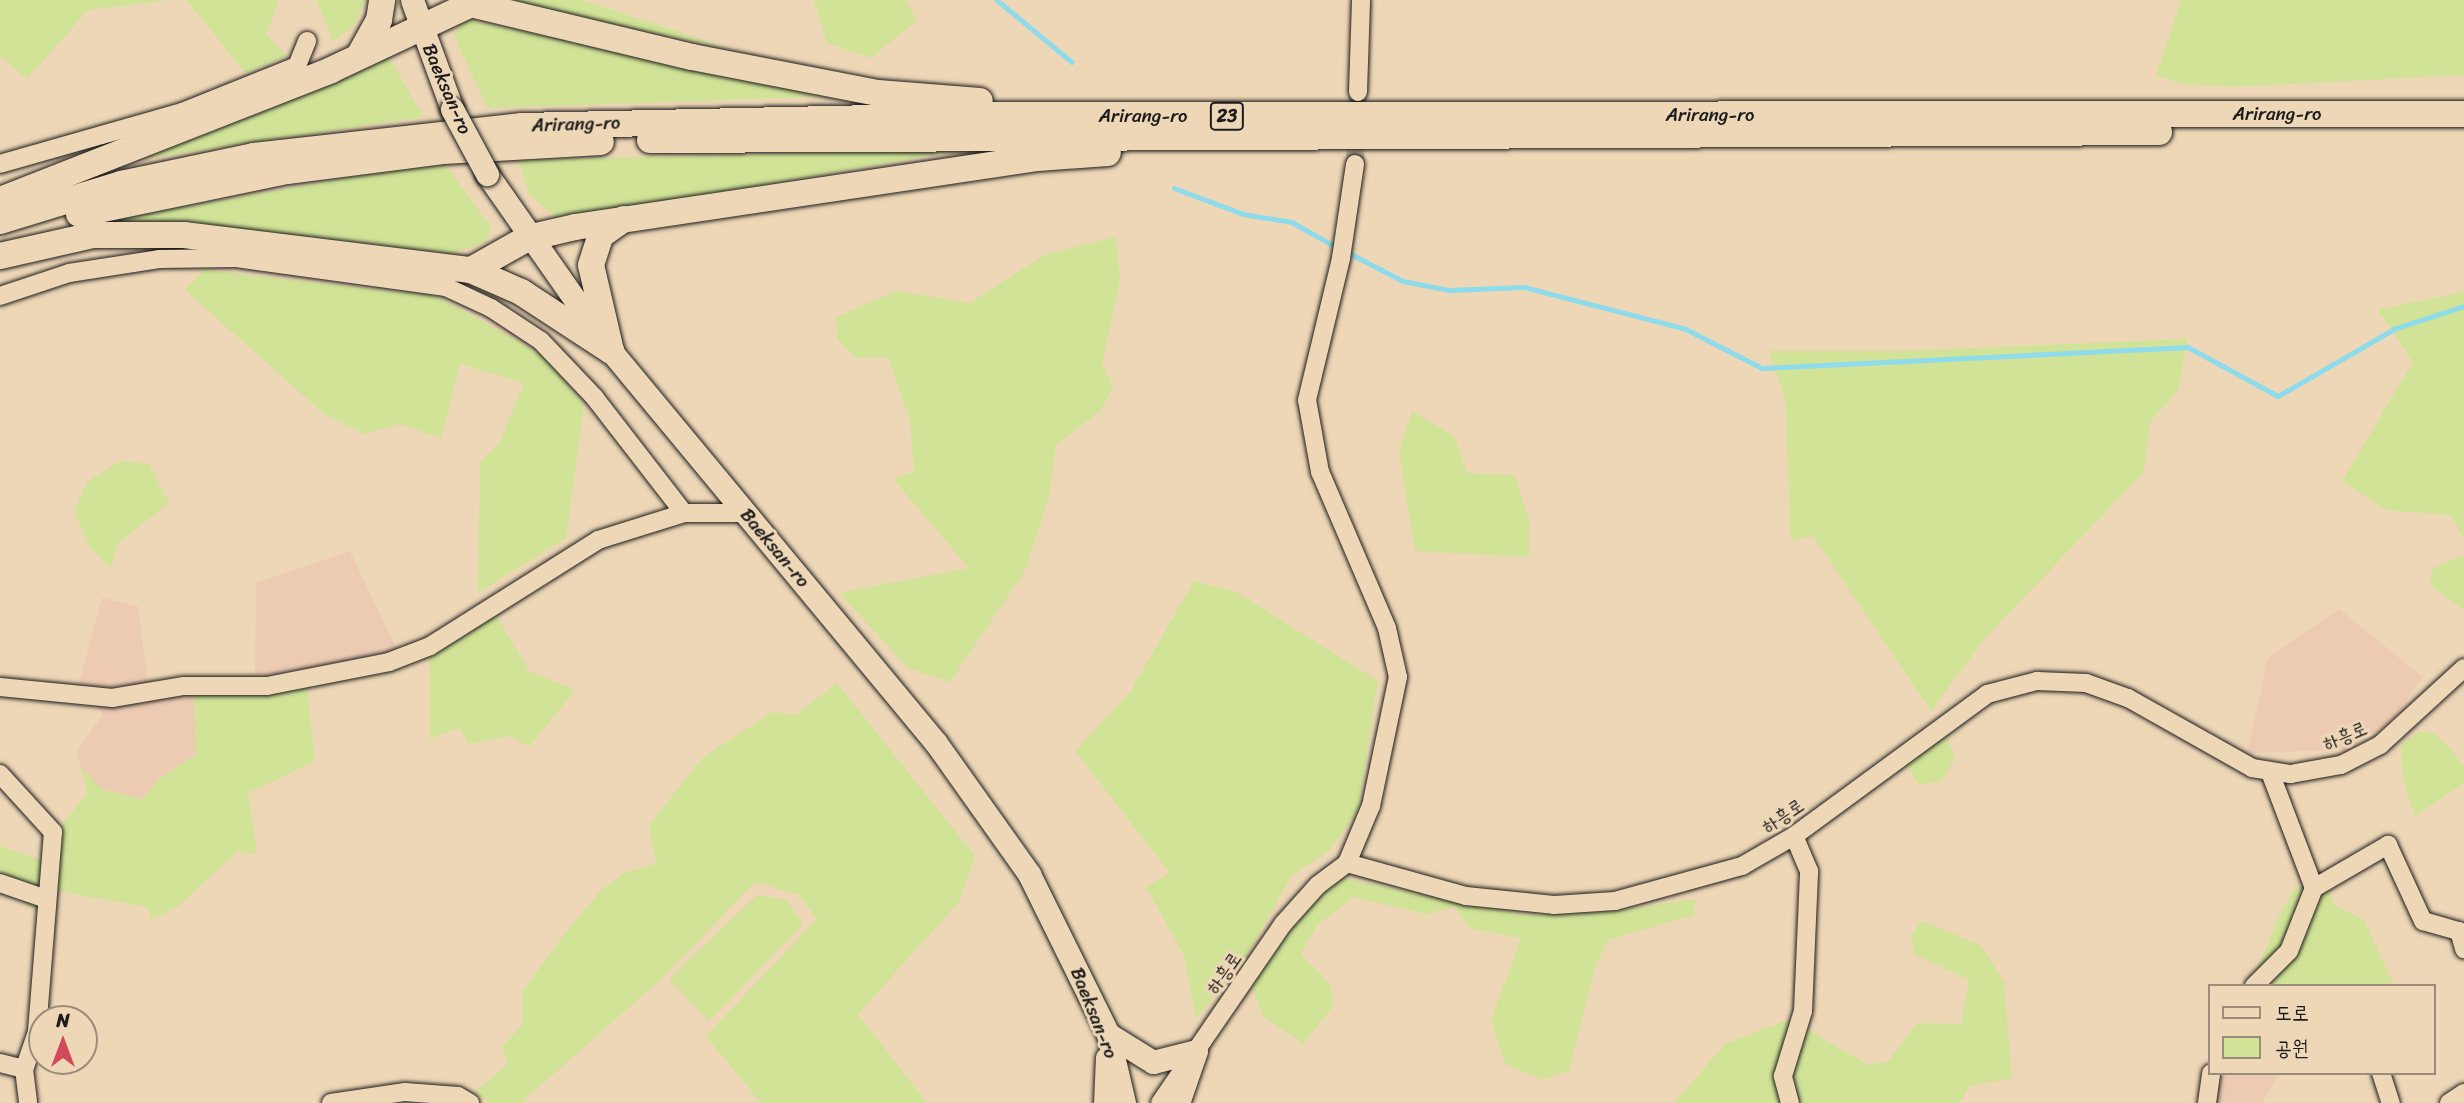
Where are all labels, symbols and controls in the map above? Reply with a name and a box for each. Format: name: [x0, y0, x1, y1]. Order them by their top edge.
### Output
street label: Baeksan-ro: [418, 40, 476, 138]
road number: 23: [1210, 102, 1244, 131]
street label: Arirang-ro: [2233, 103, 2321, 125]
street label: Arirang-ro: [1666, 104, 1754, 126]
street label: Arirang-ro: [1099, 105, 1187, 127]
street label: Arirang-ro: [531, 111, 621, 137]
street label: Baeksan-ro: [735, 504, 815, 592]
street label: 하흥로: [2319, 717, 2371, 755]
street label: 하흥로: [1758, 794, 1808, 838]
street label: 하흥로: [1202, 948, 1246, 998]
street label: Baeksan-ro: [1065, 964, 1123, 1062]
legend: [2208, 984, 2436, 1075]
text: 도로: [2275, 994, 2309, 1032]
text: N: [56, 1004, 70, 1037]
north arrow: [28, 1005, 98, 1075]
text: 공원: [2275, 1029, 2309, 1067]

